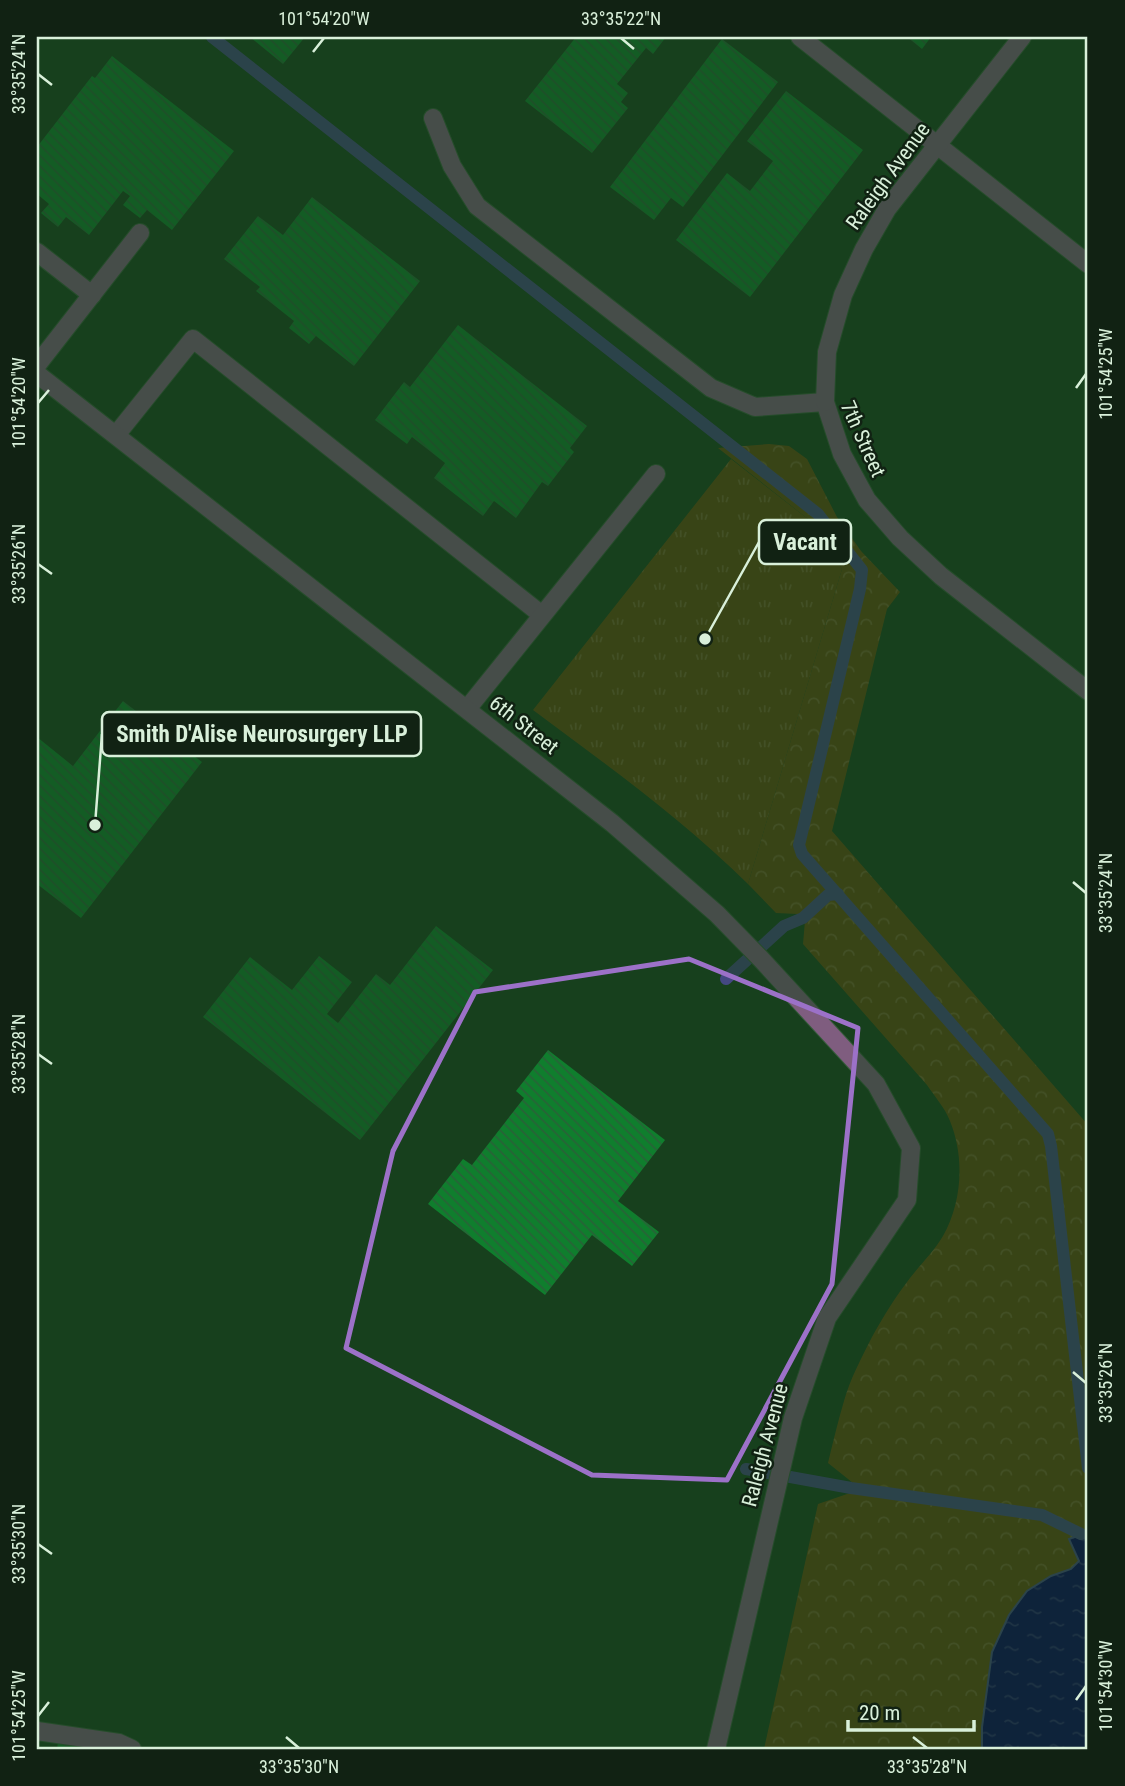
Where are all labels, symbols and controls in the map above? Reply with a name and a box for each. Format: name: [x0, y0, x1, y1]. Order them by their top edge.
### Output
text: 101°54'20"W: [278, 8, 370, 29]
text: 33°35'22"N: [581, 8, 661, 29]
text: 33°35'24"N: [8, 34, 29, 114]
street label: Raleigh Avenue: [841, 118, 935, 234]
text: 101°54'25"W: [1095, 328, 1116, 420]
text: 101°54'20"W: [8, 357, 29, 449]
street label: 7th Street: [836, 397, 890, 481]
callout: Vacant: [759, 520, 851, 564]
text: 33°35'26"N: [8, 524, 29, 604]
text: Vacant: [773, 529, 837, 556]
street label: 6th Street: [485, 691, 563, 759]
callout: Smith D'Alise Neurosurgery LLP: [102, 712, 421, 756]
text: Smith D'Alise Neurosurgery LLP: [116, 721, 408, 748]
text: 33°35'24"N: [1095, 853, 1116, 933]
text: 33°35'28"N: [8, 1014, 29, 1094]
text: 33°35'26"N: [1095, 1343, 1116, 1423]
street label: Raleigh Avenue: [737, 1381, 793, 1509]
text: 33°35'30"N: [8, 1504, 29, 1584]
text: 101°54'30"W: [1095, 1640, 1116, 1732]
text: 101°54'25"W: [8, 1670, 29, 1762]
scale bar: [848, 1688, 974, 1732]
text: 20 m: [859, 1701, 900, 1725]
text: 33°35'30"N: [259, 1756, 339, 1777]
text: 33°35'28"N: [887, 1756, 967, 1777]

